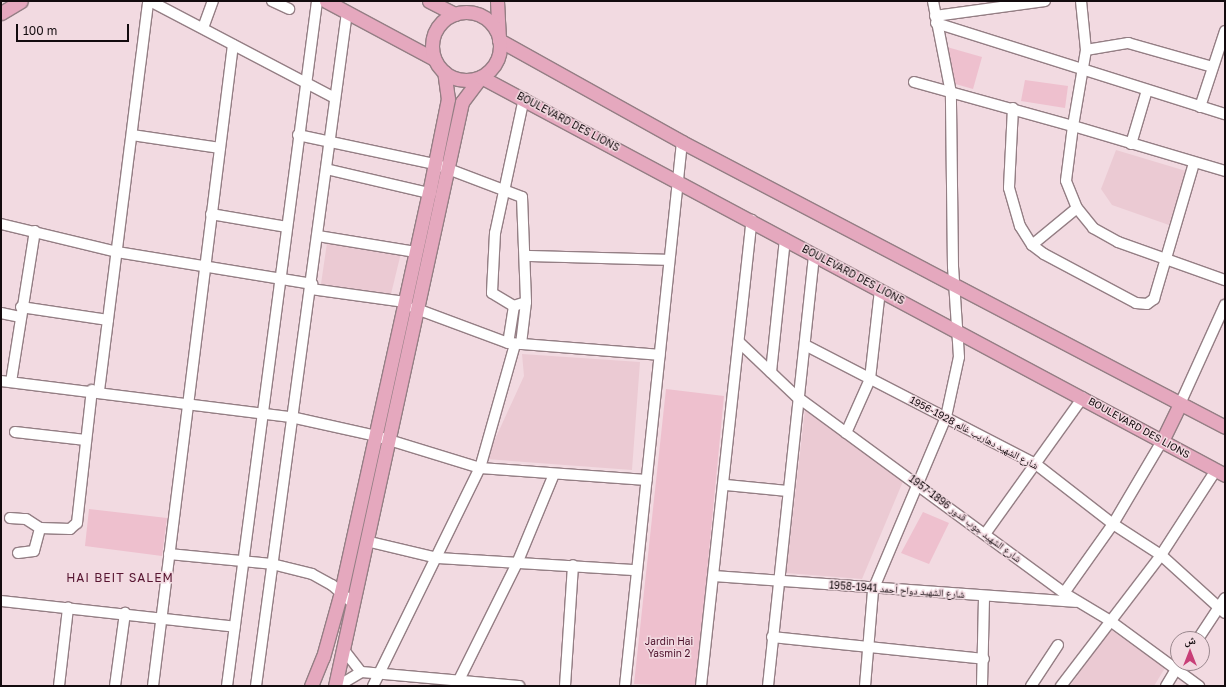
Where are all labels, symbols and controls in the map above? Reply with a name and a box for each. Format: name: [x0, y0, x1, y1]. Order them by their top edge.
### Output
scale bar: [18, 16, 131, 42]
text: 100 m: [23, 23, 57, 38]
street label: BOULEVARD DES LIONS: [515, 90, 621, 154]
street label: BOULEVARD DES LIONS: [800, 243, 906, 307]
street label: شارع الشهيد دهاريب غالم 1928-1956: [908, 394, 1040, 472]
street label: BOULEVARD DES LIONS: [1086, 395, 1192, 461]
street label: شارع الشهيد جوب قدور 1896-1957: [907, 473, 1023, 565]
district label: HAI BEIT SALEM: [66, 571, 174, 585]
street label: شارع الشهيد دواح أحمد 1941-1958: [829, 579, 965, 601]
north arrow: [1170, 631, 1210, 671]
text: ش: [1184, 633, 1196, 646]
park label: Jardin Hai Yasmin 2: [645, 635, 693, 658]

